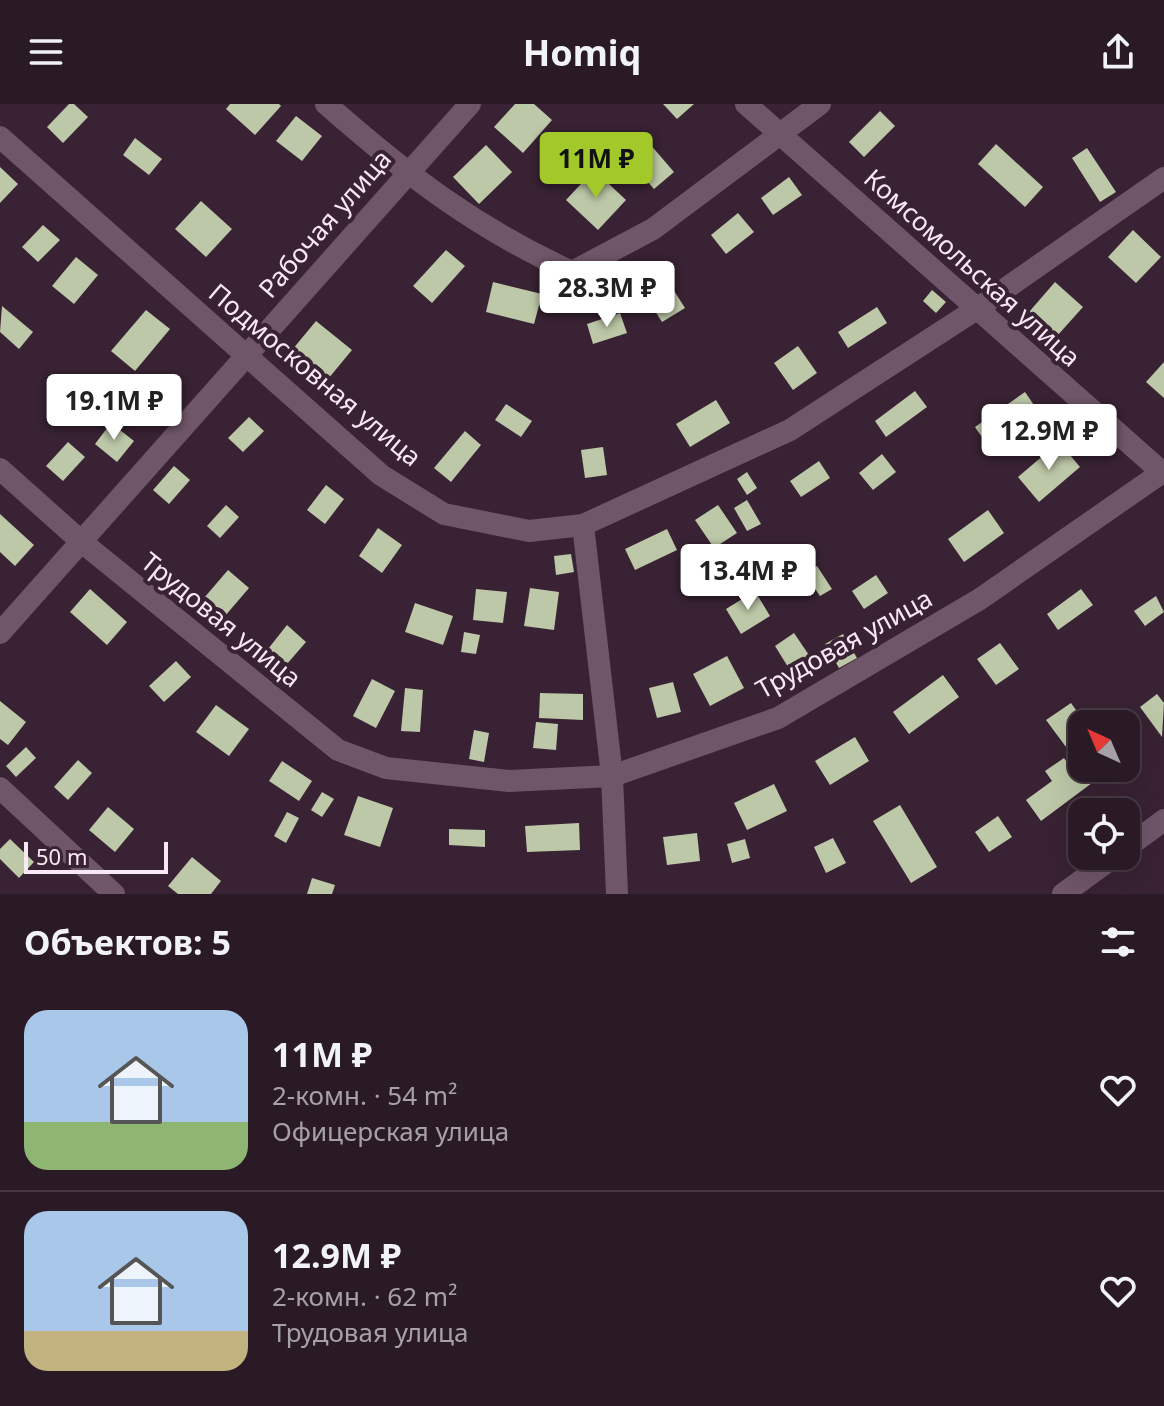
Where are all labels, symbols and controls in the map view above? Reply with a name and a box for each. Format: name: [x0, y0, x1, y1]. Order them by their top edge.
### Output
text: Homiq: [523, 28, 641, 77]
icon: menu: [24, 30, 68, 74]
icon: share: [1096, 30, 1140, 74]
pin: 11M ₽: [540, 132, 652, 200]
text: 11M ₽: [558, 140, 634, 176]
street label: Рабочая улица: [250, 142, 399, 305]
street label: Комсомольская улица: [857, 160, 1089, 374]
pin: 28.3M ₽: [533, 261, 681, 329]
text: 28.3M ₽: [558, 269, 656, 305]
street label: Подмосковная улица: [202, 274, 430, 474]
pin: 19.1M ₽: [40, 374, 188, 442]
text: 19.1M ₽: [65, 382, 163, 418]
pin: 12.9M ₽: [975, 404, 1123, 472]
text: 12.9M ₽: [1000, 412, 1098, 448]
street label: Трудовая улица: [134, 543, 309, 695]
pin: 13.4M ₽: [674, 544, 822, 612]
text: 13.4M ₽: [699, 552, 797, 588]
street label: Трудовая улица: [749, 580, 938, 706]
north arrow: [1068, 710, 1140, 782]
map controls: [1068, 710, 1140, 870]
button: locate: [1068, 798, 1140, 870]
scale bar: [24, 838, 168, 874]
text: 50 m: [36, 841, 87, 871]
text: Объектов: 5: [24, 919, 231, 965]
icon: filters: [1096, 920, 1140, 964]
text: 11M ₽: [272, 1031, 372, 1077]
icon: home: [88, 1042, 184, 1138]
icon: heart: [1096, 1068, 1140, 1112]
text: 2-комн. · 54 m²: [272, 1077, 457, 1113]
text: Офицерская улица: [272, 1113, 509, 1149]
text: 12.9M ₽: [272, 1232, 401, 1278]
icon: home: [88, 1243, 184, 1339]
icon: heart: [1096, 1269, 1140, 1313]
text: 2-комн. · 62 m²: [272, 1278, 457, 1314]
text: Трудовая улица: [272, 1314, 468, 1350]

